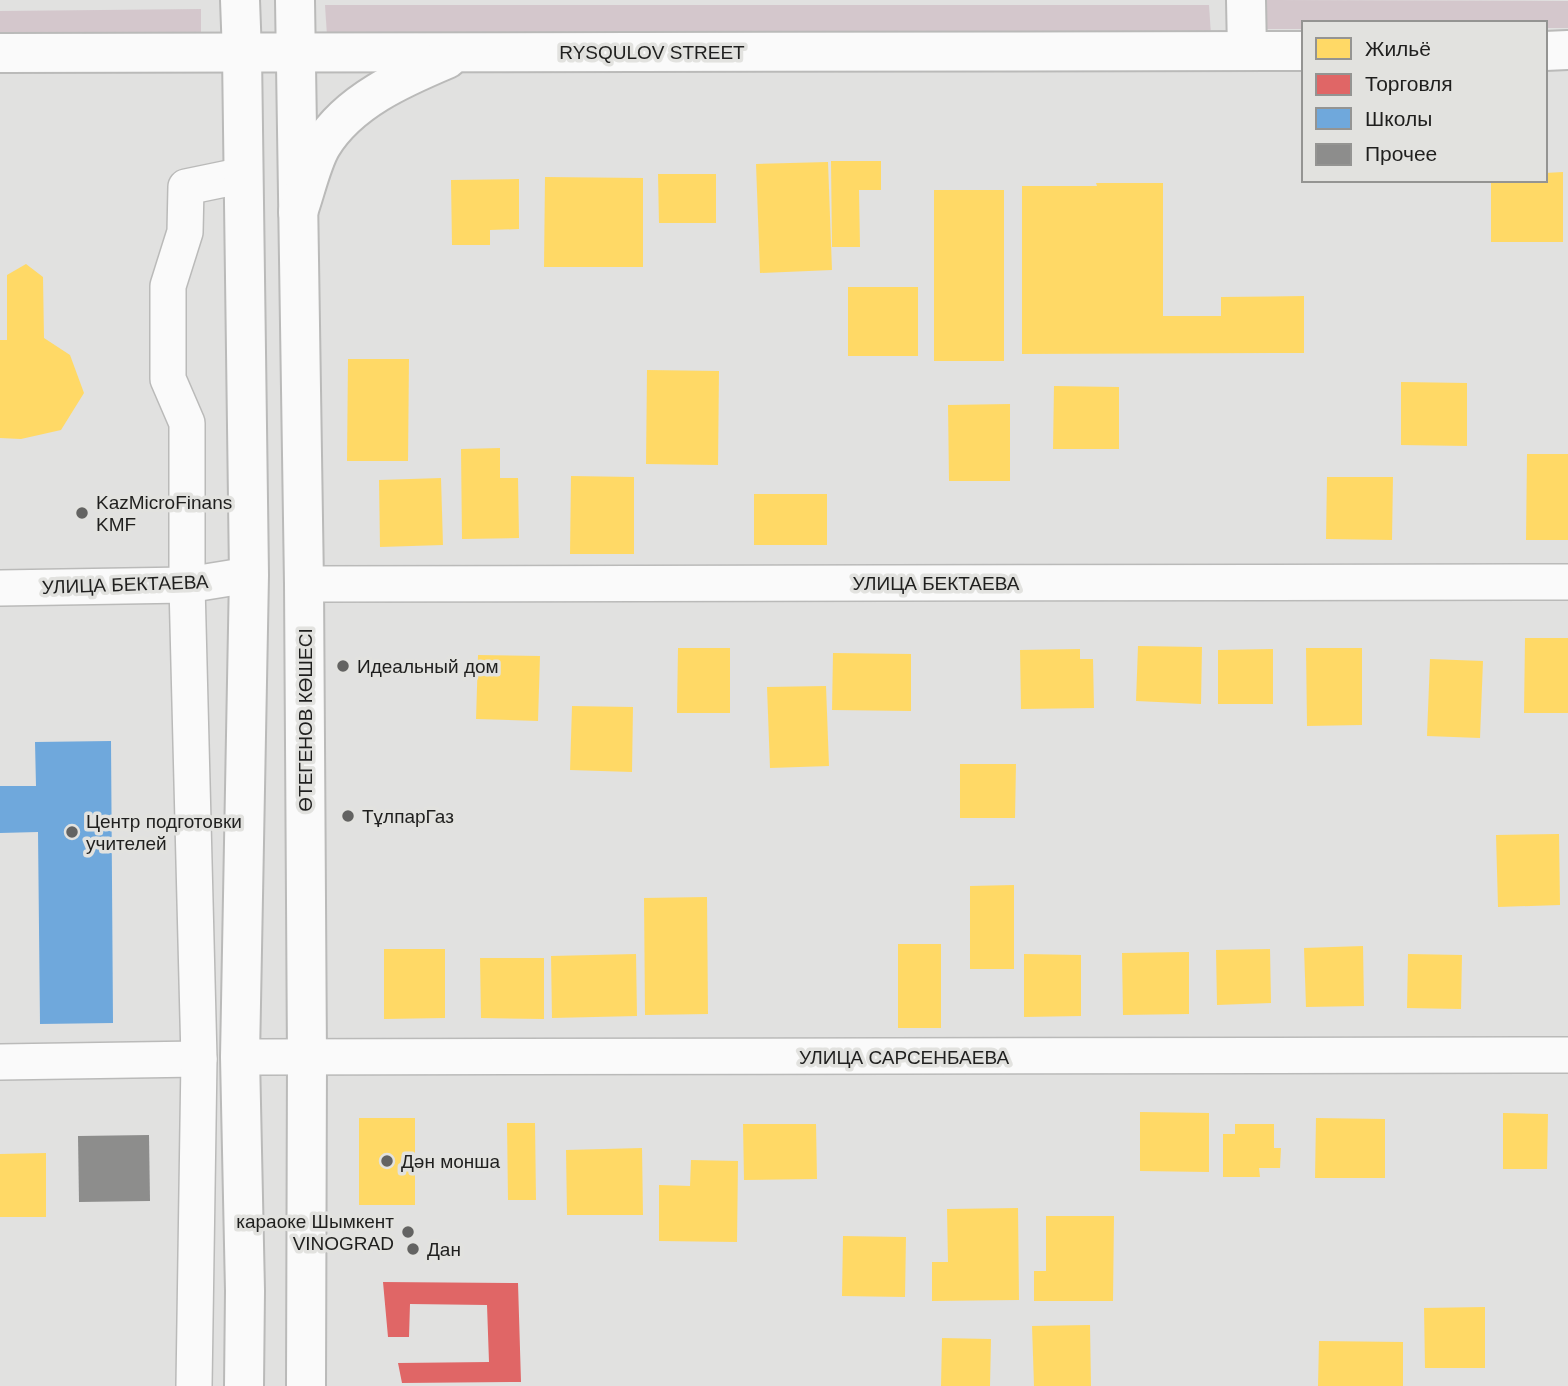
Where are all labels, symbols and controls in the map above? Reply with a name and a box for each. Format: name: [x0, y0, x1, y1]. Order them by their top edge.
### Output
legend: [1302, 21, 1547, 182]
text: Жильё: [1365, 37, 1431, 60]
street label: RYSQULOV STREET: [559, 42, 745, 63]
text: Торговля: [1365, 72, 1453, 95]
text: Школы: [1365, 107, 1432, 130]
text: Прочее: [1365, 142, 1437, 165]
place label: KazMicroFinans KMF: [96, 492, 232, 535]
marker: KazMicroFinans KMF: [74, 505, 90, 521]
street label: УЛИЦА БЕКТАЕВА: [41, 571, 209, 598]
street label: УЛИЦА БЕКТАЕВА: [853, 573, 1020, 594]
street label: ӨТЕГЕНОВ КӨШЕСІ: [295, 628, 316, 812]
place label: Идеальный дом: [357, 656, 499, 677]
marker: Идеальный дом: [335, 658, 351, 674]
place label: ТұлпарГаз: [362, 806, 454, 827]
marker: ТұлпарГаз: [340, 808, 356, 824]
place label: Центр подготовки учителей: [86, 811, 242, 854]
marker: Центр подготовки учителей: [64, 824, 80, 840]
street label: УЛИЦА САРСЕНБАЕВА: [799, 1047, 1009, 1068]
place label: Дән монша: [401, 1151, 501, 1172]
marker: Дән монша: [379, 1153, 395, 1169]
place label: караоке Шымкент VINOGRAD: [236, 1211, 394, 1254]
marker: караоке Шымкент VINOGRAD: [400, 1224, 416, 1240]
place label: Дан: [427, 1239, 461, 1260]
marker: Дан: [405, 1241, 421, 1257]

